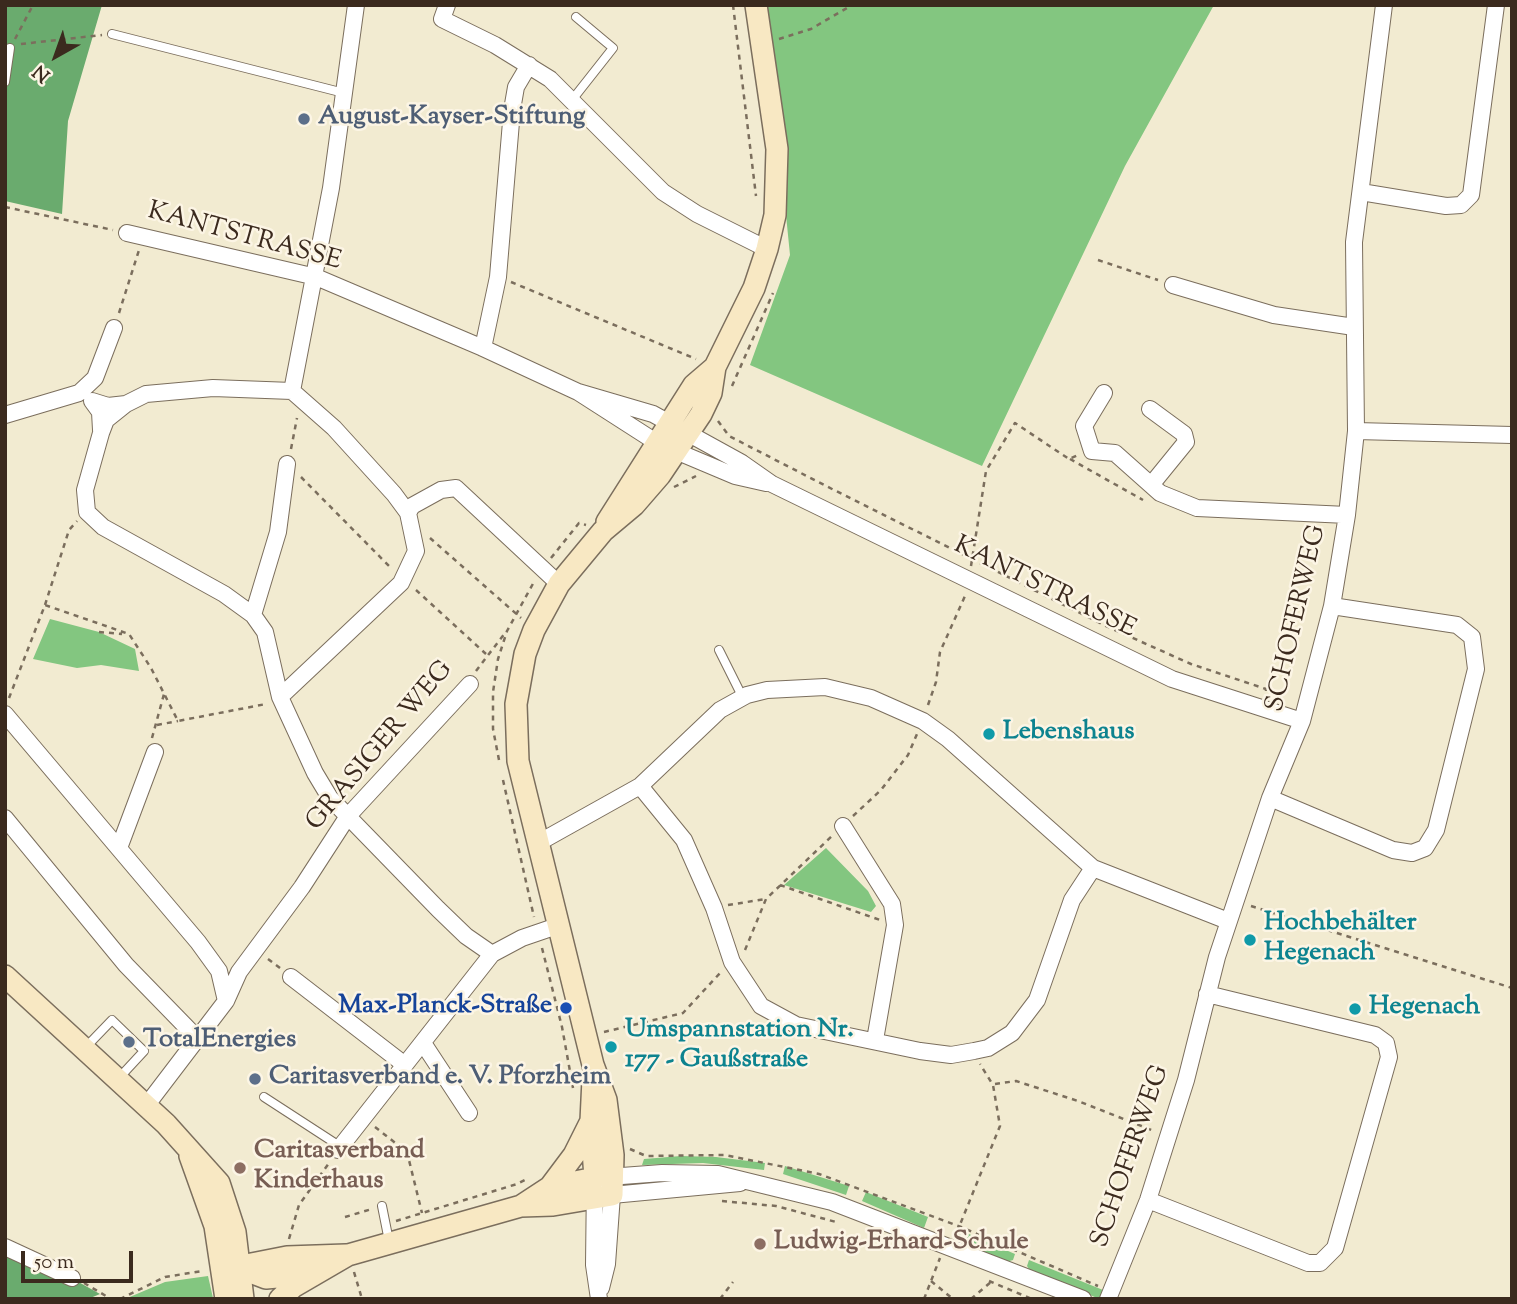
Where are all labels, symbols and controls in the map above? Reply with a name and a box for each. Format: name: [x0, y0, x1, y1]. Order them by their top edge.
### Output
north arrow: [21, 21, 91, 91]
text: N: [28, 57, 57, 88]
place label: August-Kayser-Stiftung: [318, 103, 586, 135]
marker: August-Kayser-Stiftung: [296, 111, 312, 127]
street label: KANTSTRASSE: [144, 197, 344, 279]
street label: SCHOFERWEG: [1261, 523, 1335, 715]
street label: KANTSTRASSE: [948, 531, 1140, 647]
street label: GRASIGER WEG: [301, 656, 461, 838]
place label: Lebenshaus: [1003, 718, 1135, 750]
marker: Lebenshaus: [981, 726, 997, 742]
place label: Hochbehälter Hegenach: [1264, 909, 1417, 970]
marker: Hochbehälter Hegenach: [1242, 932, 1258, 948]
place label: Max-Planck-Straße: [338, 992, 552, 1024]
place label: Hegenach: [1369, 993, 1480, 1025]
marker: Max-Planck-Straße: [558, 1000, 574, 1016]
marker: Hegenach: [1347, 1001, 1363, 1017]
place label: Umspannstation Nr. 177 - Gaußstraße: [625, 1016, 854, 1078]
place label: TotalEnergies: [143, 1026, 296, 1058]
marker: TotalEnergies: [121, 1034, 137, 1050]
marker: Umspannstation Nr. 177 - Gaußstraße: [603, 1039, 619, 1055]
street label: SCHOFERWEG: [1086, 1062, 1178, 1252]
place label: Caritasverband e. V. Pforzheim: [269, 1063, 611, 1095]
marker: Caritasverband e. V. Pforzheim: [247, 1071, 263, 1087]
place label: Caritasverband Kinderhaus: [254, 1137, 425, 1198]
marker: Caritasverband Kinderhaus: [232, 1160, 248, 1176]
place label: Ludwig-Erhard-Schule: [774, 1228, 1029, 1260]
marker: Ludwig-Erhard-Schule: [752, 1236, 768, 1252]
scale bar: [24, 1238, 136, 1282]
text: 50 m: [34, 1248, 74, 1278]

